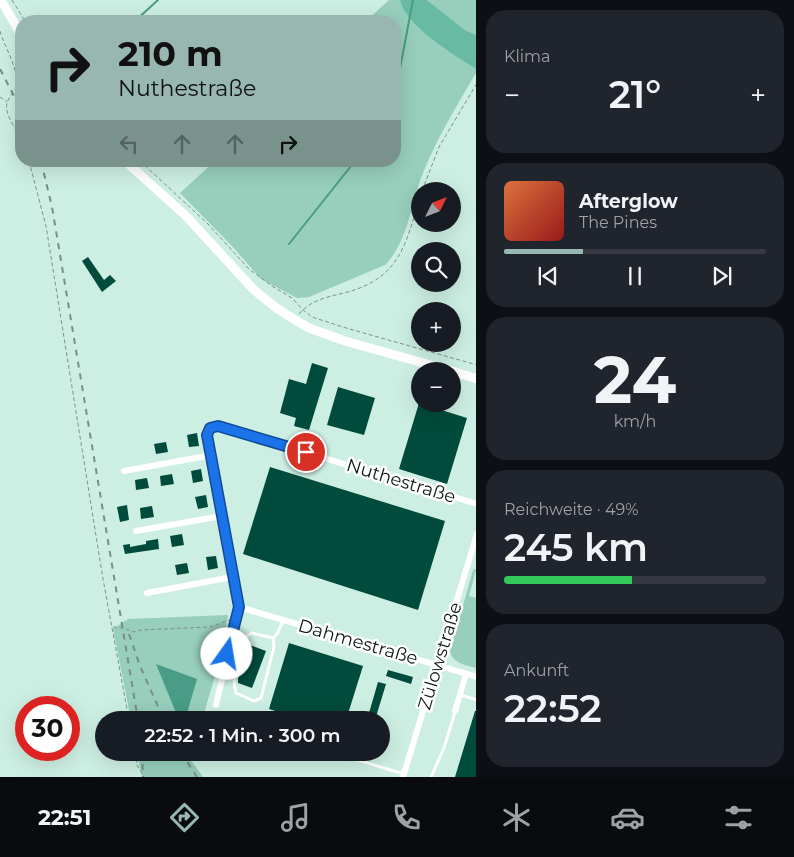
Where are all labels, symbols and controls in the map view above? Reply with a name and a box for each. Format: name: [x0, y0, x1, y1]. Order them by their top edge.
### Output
text: 210 m: [118, 32, 223, 75]
icon: right: [35, 35, 100, 100]
text: Klima: [504, 47, 550, 66]
text: 21°: [609, 71, 661, 118]
text: Nuthestraße: [118, 75, 256, 102]
text: −: [504, 78, 520, 112]
text: +: [750, 78, 766, 112]
icon: left: [115, 130, 143, 158]
icon: ahead: [168, 130, 196, 158]
icon: ahead: [221, 130, 249, 158]
icon: right: [274, 130, 302, 158]
north arrow: [411, 182, 461, 232]
map controls: [411, 182, 461, 412]
text: Afterglow: [579, 190, 678, 213]
text: The Pines: [579, 213, 657, 232]
button: search: [411, 242, 461, 292]
icon: previous: [534, 262, 562, 290]
icon: pause: [621, 262, 649, 290]
icon: next: [708, 262, 736, 290]
button: +: [411, 302, 461, 352]
text: 24: [594, 340, 676, 419]
button: −: [411, 362, 461, 412]
text: km/h: [614, 412, 656, 431]
pin: [285, 431, 327, 473]
icon: arrive: [292, 438, 320, 466]
street label: Nuthestraße: [344, 454, 458, 508]
text: Reichweite · 49%: [504, 500, 638, 519]
text: 245 km: [504, 524, 648, 571]
street label: Zülowstraße: [413, 599, 467, 712]
street label: Dahmestraße: [295, 614, 421, 670]
position arrow: [200, 627, 252, 679]
text: Ankunft: [504, 661, 569, 680]
text: 22:52: [504, 685, 602, 732]
speed limit sign: 30: [15, 696, 80, 761]
text: 22:52 · 1 Min. · 300 m: [144, 724, 341, 747]
icon: directions: [167, 800, 202, 835]
icon: music: [278, 800, 313, 835]
icon: phone: [389, 800, 424, 835]
icon: climate: [499, 800, 534, 835]
icon: car: [610, 800, 645, 835]
icon: filters: [721, 800, 756, 835]
text: 22:51: [38, 804, 91, 831]

